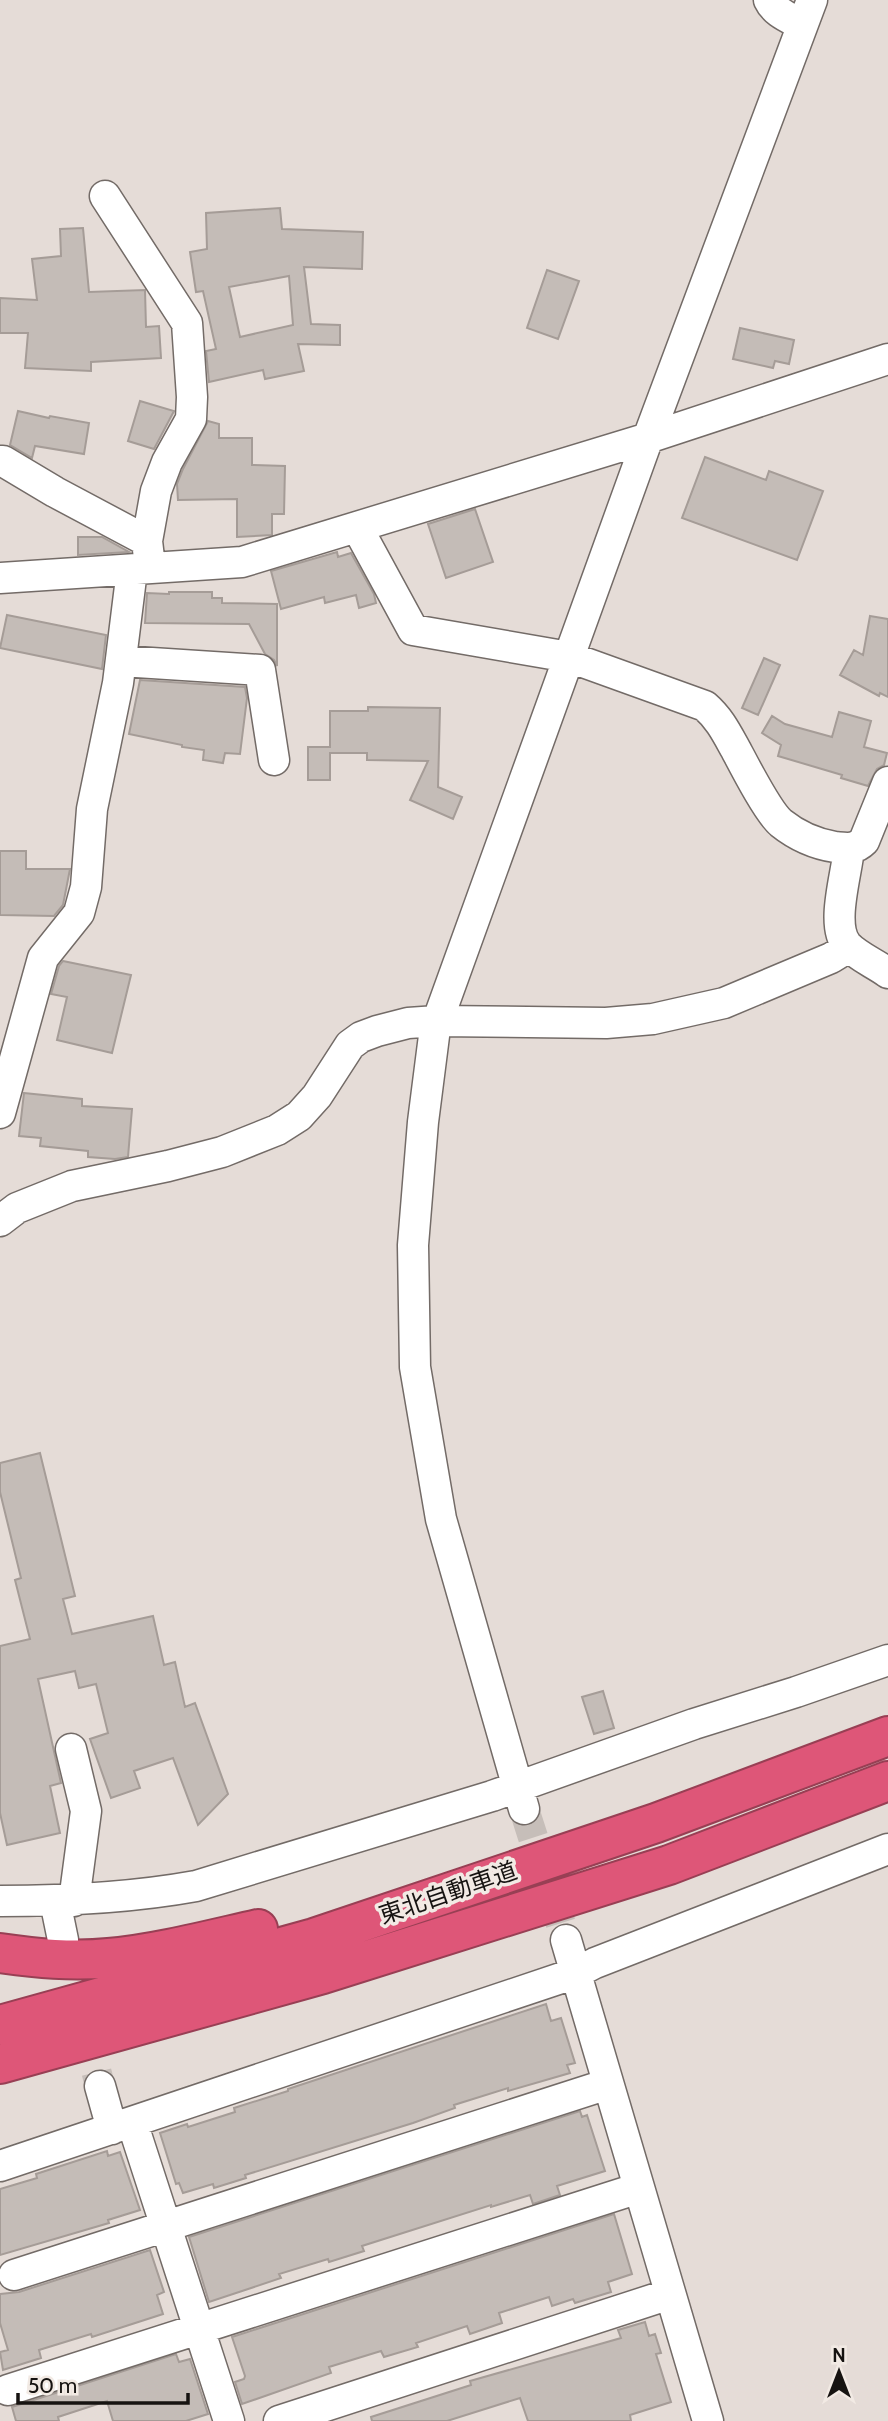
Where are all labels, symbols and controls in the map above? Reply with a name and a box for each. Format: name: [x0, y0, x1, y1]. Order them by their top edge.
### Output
street label: 東北自動車道: [375, 1855, 521, 1930]
north arrow: [804, 2337, 874, 2407]
text: N: [832, 2344, 846, 2367]
scale bar: [18, 2362, 187, 2406]
text: 50 m: [28, 2373, 77, 2398]

